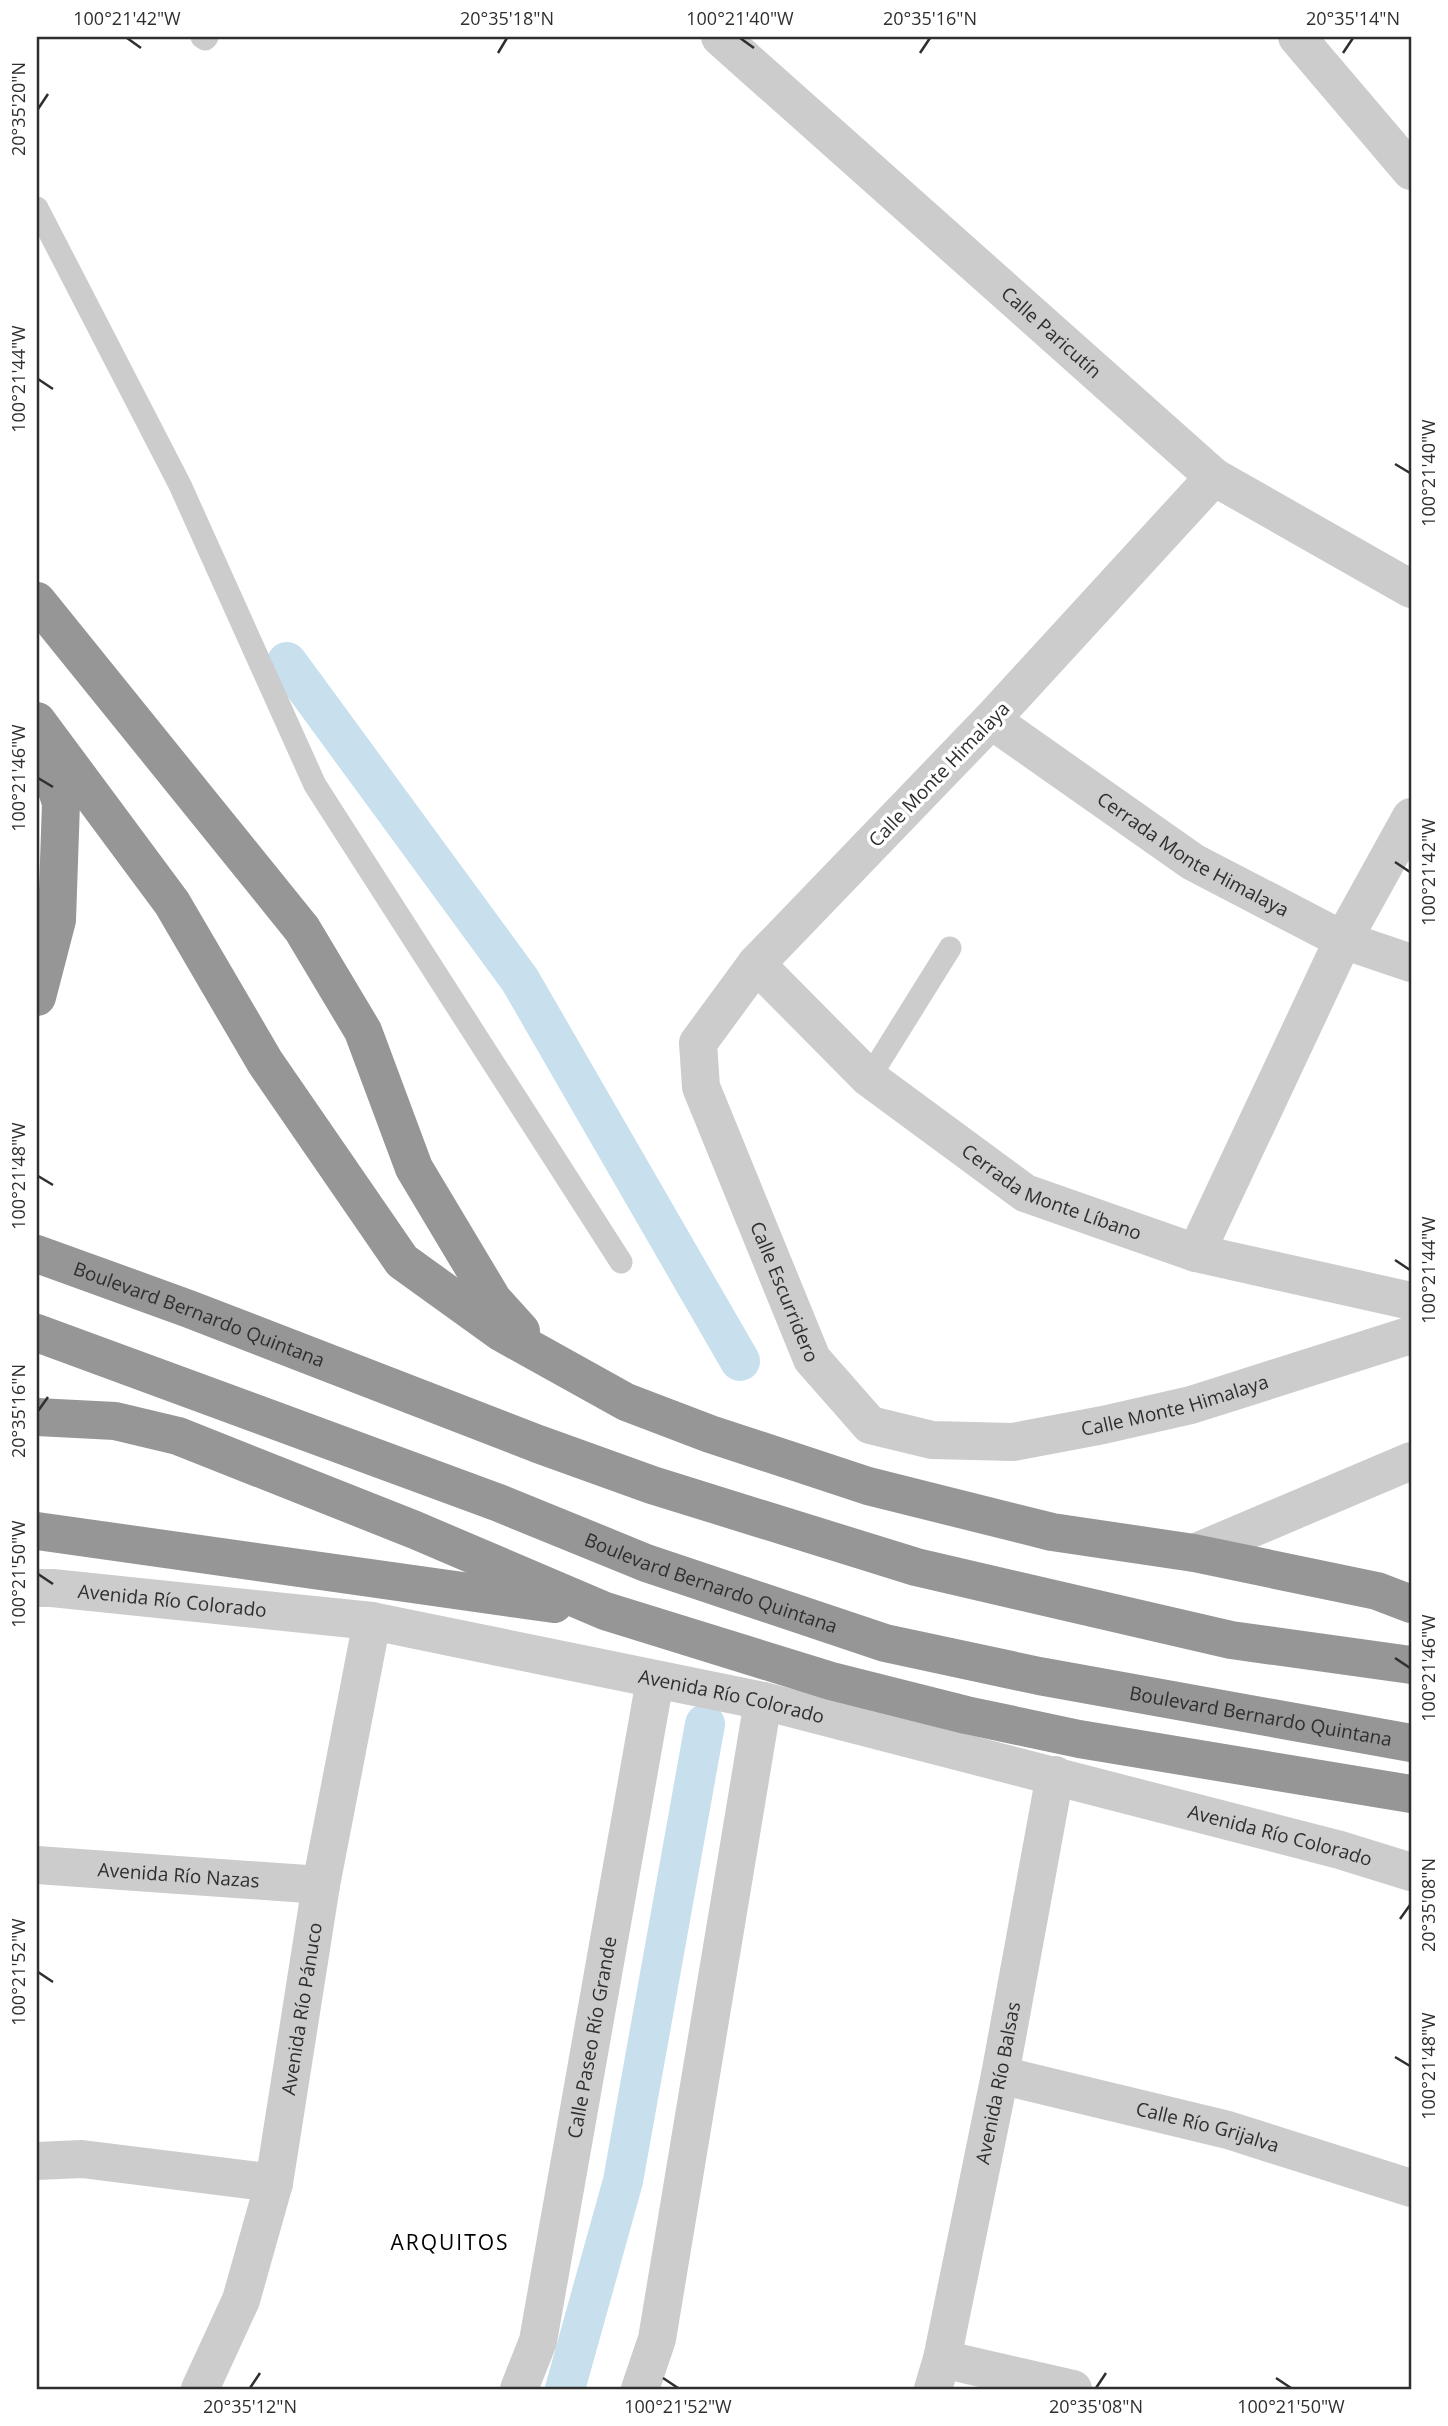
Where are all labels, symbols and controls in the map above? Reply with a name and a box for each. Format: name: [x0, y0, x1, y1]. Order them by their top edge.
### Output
text: 100°21'42"W: [73, 6, 181, 30]
text: 20°35'18"N: [460, 6, 554, 30]
text: 100°21'40"W: [686, 6, 794, 30]
text: 20°35'16"N: [883, 6, 977, 30]
text: 20°35'14"N: [1306, 6, 1400, 30]
text: 20°35'20"N: [6, 62, 30, 156]
street label: Calle Paricutín: [996, 281, 1107, 384]
text: 100°21'44"W: [6, 325, 30, 433]
text: 100°21'40"W: [1416, 419, 1440, 527]
street label: Calle Monte Himalaya: [863, 696, 1015, 852]
text: 100°21'46"W: [6, 724, 30, 832]
street label: Cerrada Monte Himalaya: [1092, 786, 1293, 923]
text: 100°21'42"W: [1416, 818, 1440, 926]
text: 100°21'48"W: [6, 1122, 30, 1230]
street label: Cerrada Monte Líbano: [956, 1138, 1145, 1246]
text: 100°21'44"W: [1416, 1216, 1440, 1324]
street label: Calle Escurridero: [744, 1218, 825, 1366]
street label: Boulevard Bernardo Quintana: [70, 1255, 329, 1373]
text: 20°35'16"N: [6, 1364, 30, 1458]
street label: Calle Monte Himalaya: [1079, 1368, 1272, 1442]
text: 100°21'50"W: [6, 1520, 30, 1628]
street label: Boulevard Bernardo Quintana: [581, 1526, 841, 1639]
street label: Avenida Río Colorado: [77, 1578, 268, 1623]
text: 100°21'46"W: [1416, 1614, 1440, 1722]
street label: Avenida Río Colorado: [636, 1663, 827, 1729]
street label: Boulevard Bernardo Quintana: [1127, 1680, 1394, 1752]
street label: Avenida Río Colorado: [1185, 1798, 1375, 1872]
street label: Avenida Río Nazas: [97, 1856, 260, 1894]
text: 20°35'08"N: [1416, 1858, 1440, 1952]
text: 100°21'52"W: [6, 1918, 30, 2026]
street label: Avenida Río Pánuco: [275, 1920, 328, 2097]
street label: Calle Paseo Río Grande: [561, 1934, 622, 2140]
street label: Avenida Río Balsas: [969, 2000, 1026, 2166]
text: 100°21'48"W: [1416, 2012, 1440, 2120]
street label: Calle Río Grijalva: [1133, 2095, 1283, 2158]
district label: ARQUITOS: [390, 2228, 510, 2256]
text: 20°35'12"N: [203, 2394, 297, 2418]
text: 100°21'52"W: [624, 2394, 732, 2418]
text: 20°35'08"N: [1049, 2394, 1143, 2418]
text: 100°21'50"W: [1237, 2394, 1345, 2418]

